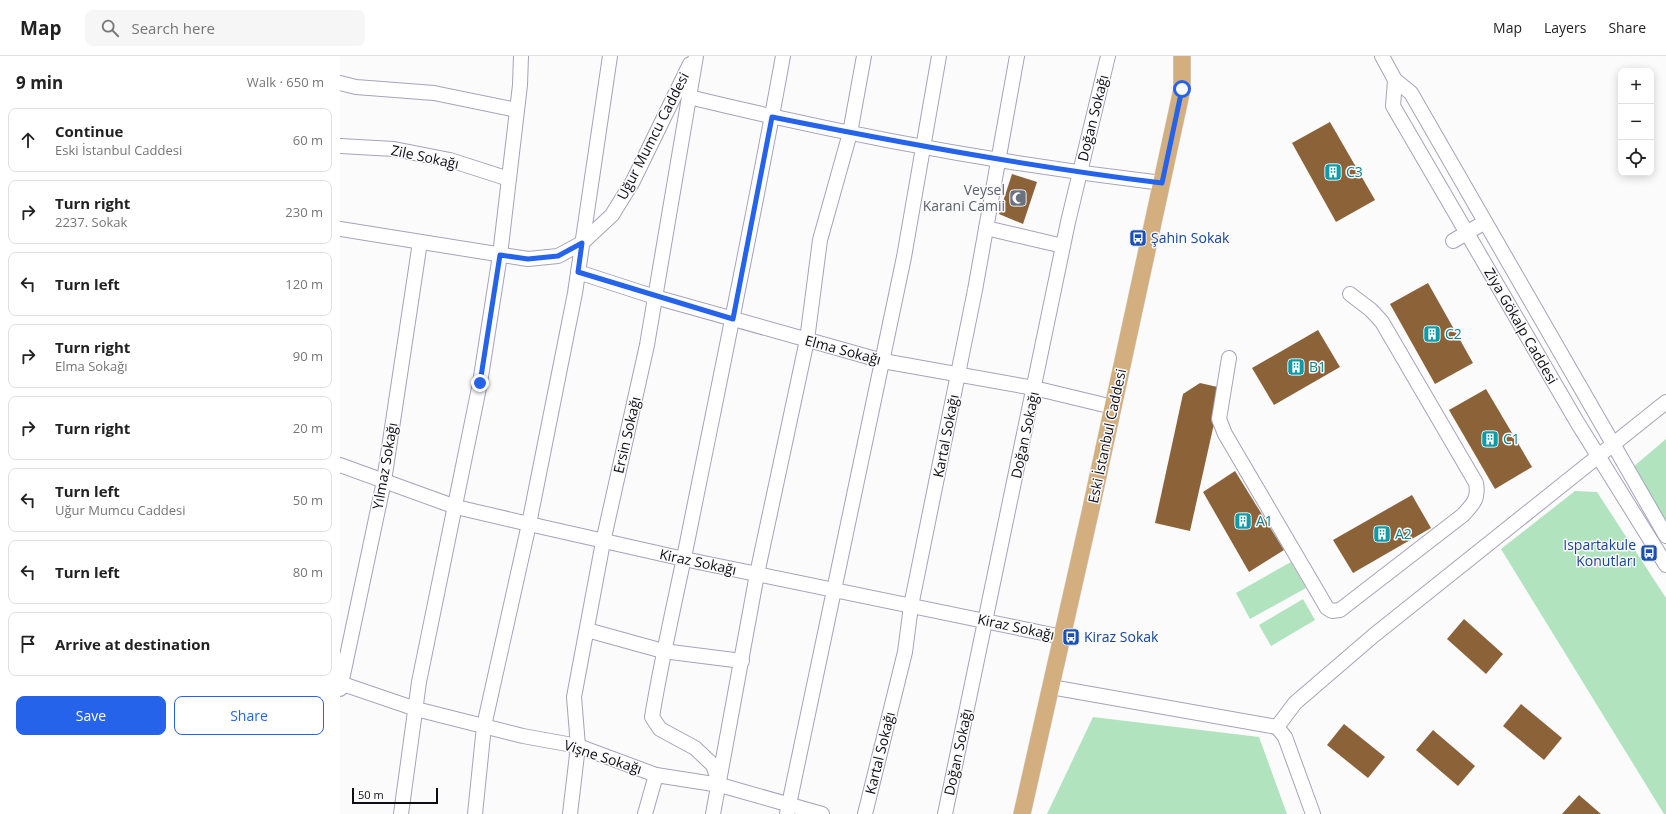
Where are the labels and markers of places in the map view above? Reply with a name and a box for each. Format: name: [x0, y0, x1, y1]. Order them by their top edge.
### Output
building icon: C3: [1323, 162, 1343, 182]
place label: C3: [1346, 162, 1363, 181]
place label: Veysel Karani Camii: [923, 180, 1005, 215]
mosque icon: Veysel Karani Camii: [1008, 188, 1028, 208]
bus stop icon: Şahin Sokak: [1128, 228, 1148, 248]
place label: Şahin Sokak: [1151, 228, 1230, 247]
building icon: C2: [1422, 324, 1442, 344]
place label: C2: [1445, 324, 1462, 343]
building icon: B1: [1286, 357, 1306, 377]
place label: B1: [1309, 357, 1326, 376]
building icon: C1: [1480, 429, 1500, 449]
place label: C1: [1503, 429, 1520, 448]
building icon: A1: [1233, 511, 1253, 531]
place label: A1: [1256, 511, 1273, 530]
building icon: A2: [1372, 524, 1392, 544]
place label: A2: [1395, 524, 1412, 543]
place label: Ispartakule Konutları: [1563, 535, 1636, 570]
bus stop icon: Ispartakule Konutları: [1639, 543, 1659, 563]
bus stop icon: Kiraz Sokak: [1061, 627, 1081, 647]
place label: Kiraz Sokak: [1084, 627, 1159, 646]

